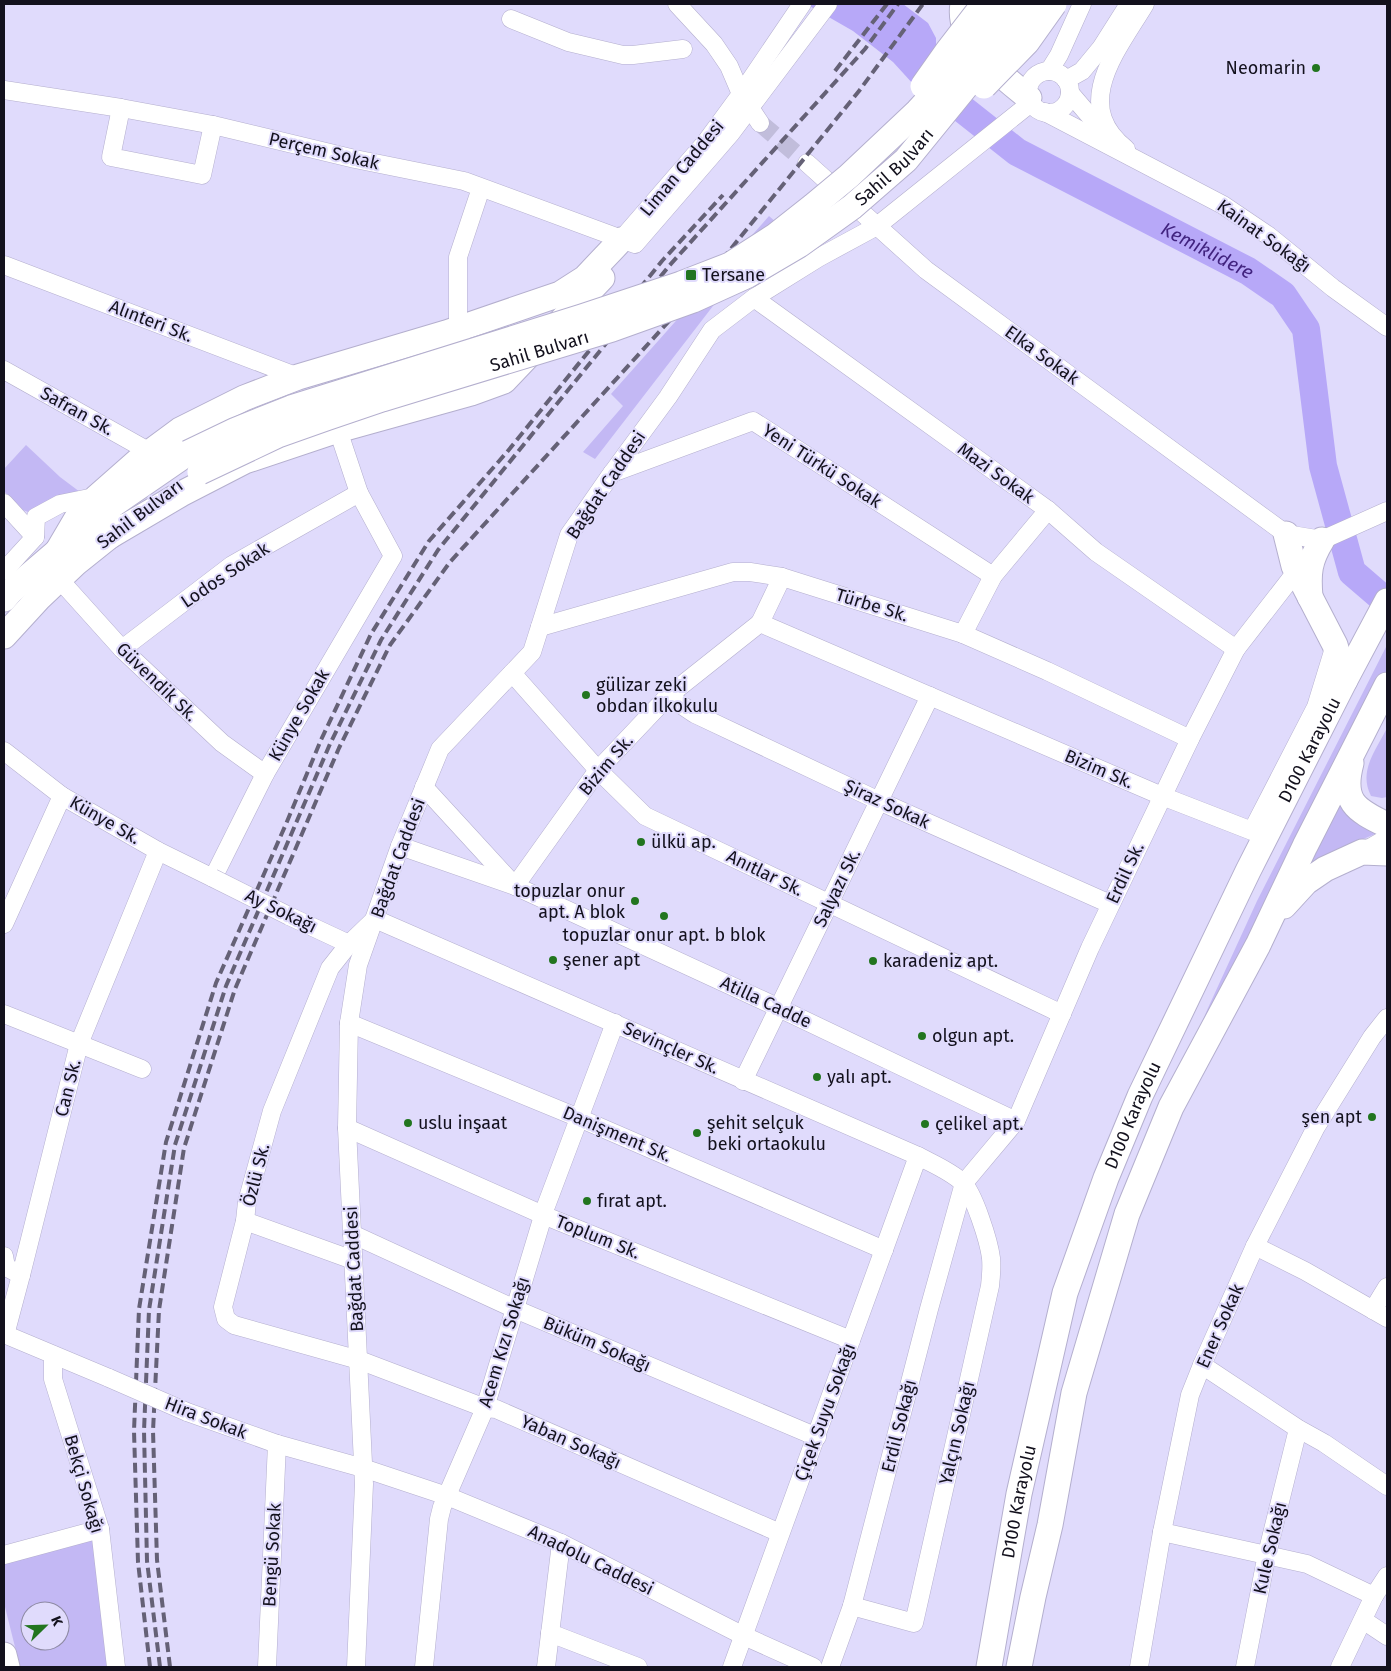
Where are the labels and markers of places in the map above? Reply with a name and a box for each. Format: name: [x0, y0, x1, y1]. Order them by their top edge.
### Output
place label: Neomarin: [1226, 57, 1306, 79]
marker: Neomarin: [1310, 62, 1322, 74]
place label: Tersane: [702, 264, 765, 286]
marker: Tersane: [684, 268, 698, 282]
place label: gülizar zeki obdan ilkokulu: [596, 674, 718, 717]
marker: gülizar zeki obdan ilkokulu: [580, 689, 592, 701]
place label: ülkü ap.: [651, 831, 716, 853]
marker: ülkü ap.: [635, 836, 647, 848]
place label: topuzlar onur apt. A blok: [514, 880, 626, 923]
marker: topuzlar onur apt. A blok: [629, 895, 641, 907]
marker: topuzlar onur apt. b blok: [658, 910, 670, 922]
place label: topuzlar onur apt. b blok: [563, 924, 766, 946]
place label: şener apt: [563, 949, 641, 971]
place label: karadeniz apt.: [883, 950, 998, 972]
marker: şener apt: [547, 954, 559, 966]
marker: karadeniz apt.: [867, 955, 879, 967]
place label: olgun apt.: [932, 1025, 1014, 1047]
marker: olgun apt.: [916, 1030, 928, 1042]
place label: yalı apt.: [827, 1066, 892, 1088]
marker: yalı apt.: [811, 1071, 823, 1083]
place label: şen apt: [1301, 1106, 1363, 1128]
marker: şen apt: [1366, 1111, 1378, 1123]
place label: uslu inşaat: [418, 1112, 508, 1134]
place label: şehit selçuk beki ortaokulu: [707, 1112, 826, 1155]
place label: çelikel apt.: [935, 1113, 1024, 1135]
marker: uslu inşaat: [402, 1117, 414, 1129]
marker: çelikel apt.: [919, 1118, 931, 1130]
marker: şehit selçuk beki ortaokulu: [691, 1127, 703, 1139]
place label: fırat apt.: [597, 1190, 667, 1212]
marker: fırat apt.: [581, 1195, 593, 1207]

